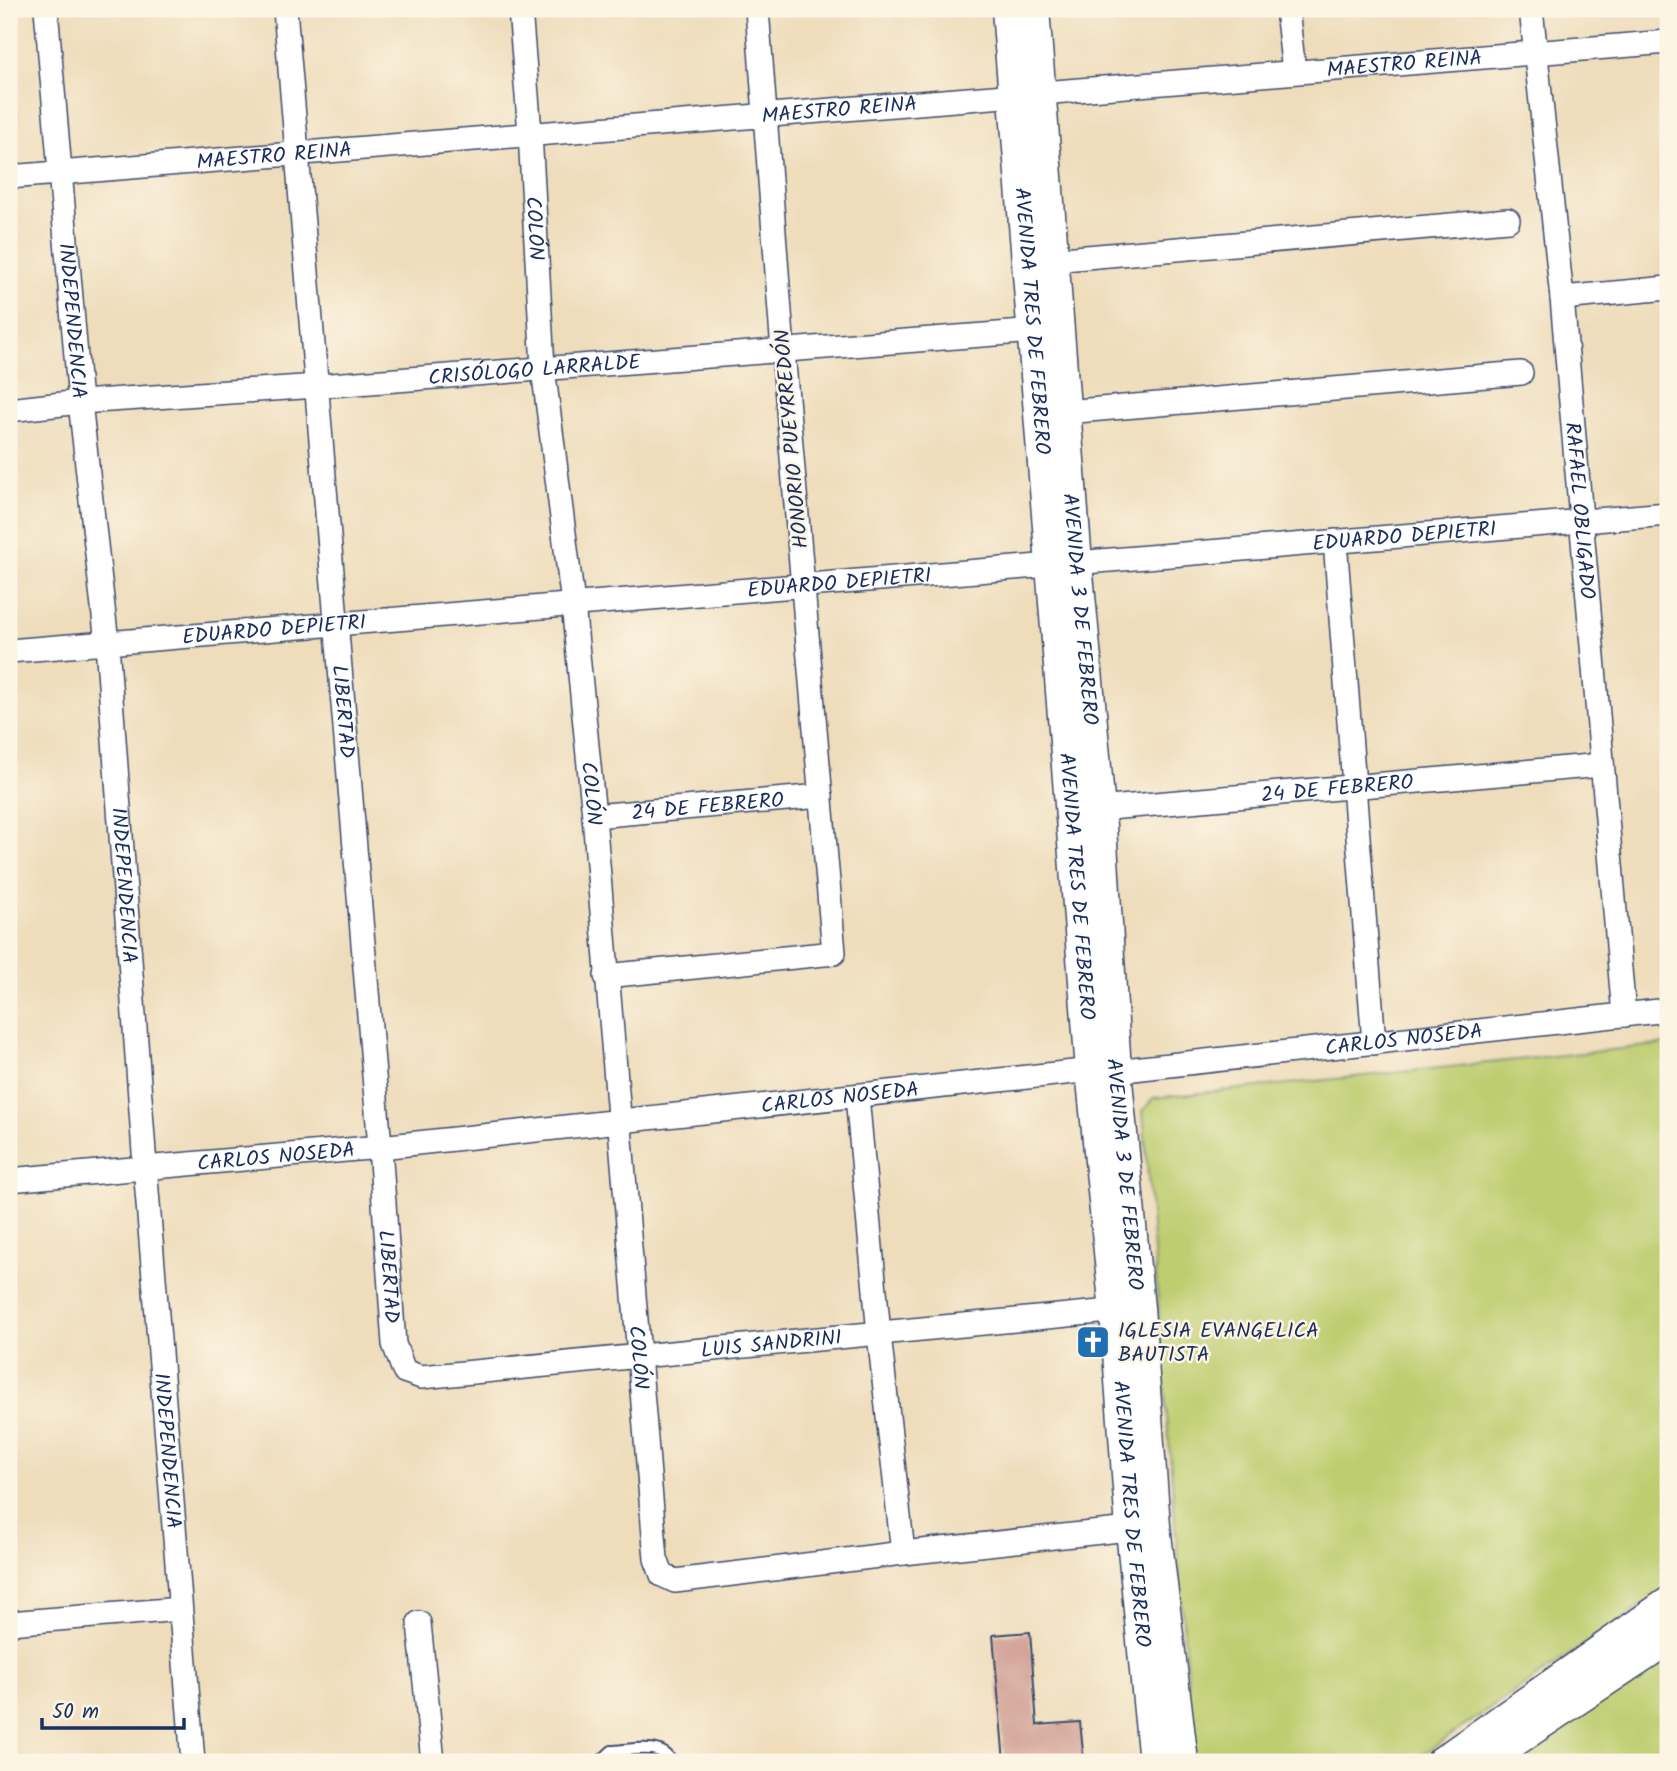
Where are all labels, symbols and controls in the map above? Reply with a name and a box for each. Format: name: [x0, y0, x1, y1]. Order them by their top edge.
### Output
street label: MAESTRO REINA: [1326, 42, 1483, 88]
street label: MAESTRO REINA: [760, 88, 918, 134]
street label: MAESTRO REINA: [195, 134, 353, 180]
street label: AVENIDA TRES DE FEBRERO: [1004, 186, 1058, 456]
street label: COLÓN: [516, 196, 552, 261]
street label: INDEPENDENCIA: [48, 242, 95, 400]
street label: HONORIO PUEYRREDÓN: [766, 328, 819, 550]
street label: CRISÓLOGO LARRALDE: [427, 346, 643, 395]
street label: RAFAEL OBLIGADO: [1555, 421, 1603, 601]
street label: AVENIDA 3 DE FEBRERO: [1053, 492, 1106, 727]
street label: EDUARDO DEPIETRI: [1311, 513, 1498, 561]
street label: EDUARDO DEPIETRI: [746, 560, 933, 608]
street label: EDUARDO DEPIETRI: [181, 607, 367, 655]
street label: LIBERTAD: [322, 664, 362, 760]
street label: AVENIDA TRES DE FEBRERO: [1049, 752, 1103, 1021]
street label: COLÓN: [571, 760, 610, 827]
street label: 24 DE FEBRERO: [1260, 767, 1415, 813]
street label: 24 DE FEBRERO: [630, 784, 785, 831]
street label: INDEPENDENCIA: [101, 806, 145, 965]
street label: CARLOS NOSEDA: [1323, 1016, 1484, 1066]
street label: AVENIDA 3 DE FEBRERO: [1096, 1057, 1151, 1292]
street label: CARLOS NOSEDA: [759, 1074, 921, 1124]
street label: CARLOS NOSEDA: [196, 1134, 356, 1181]
street label: LIBERTAD: [368, 1229, 407, 1325]
place label: IGLESIA EVANGELICA BAUTISTA: [1118, 1315, 1319, 1372]
street label: LUIS SANDRINI: [699, 1322, 843, 1368]
church icon: IGLESIA EVANGELICA BAUTISTA: [1074, 1323, 1112, 1361]
street label: COLÓN: [619, 1324, 657, 1391]
street label: INDEPENDENCIA: [144, 1372, 189, 1530]
street label: AVENIDA TRES DE FEBRERO: [1103, 1379, 1159, 1649]
scale bar: [42, 1687, 184, 1731]
text: 50 m: [52, 1696, 99, 1729]

